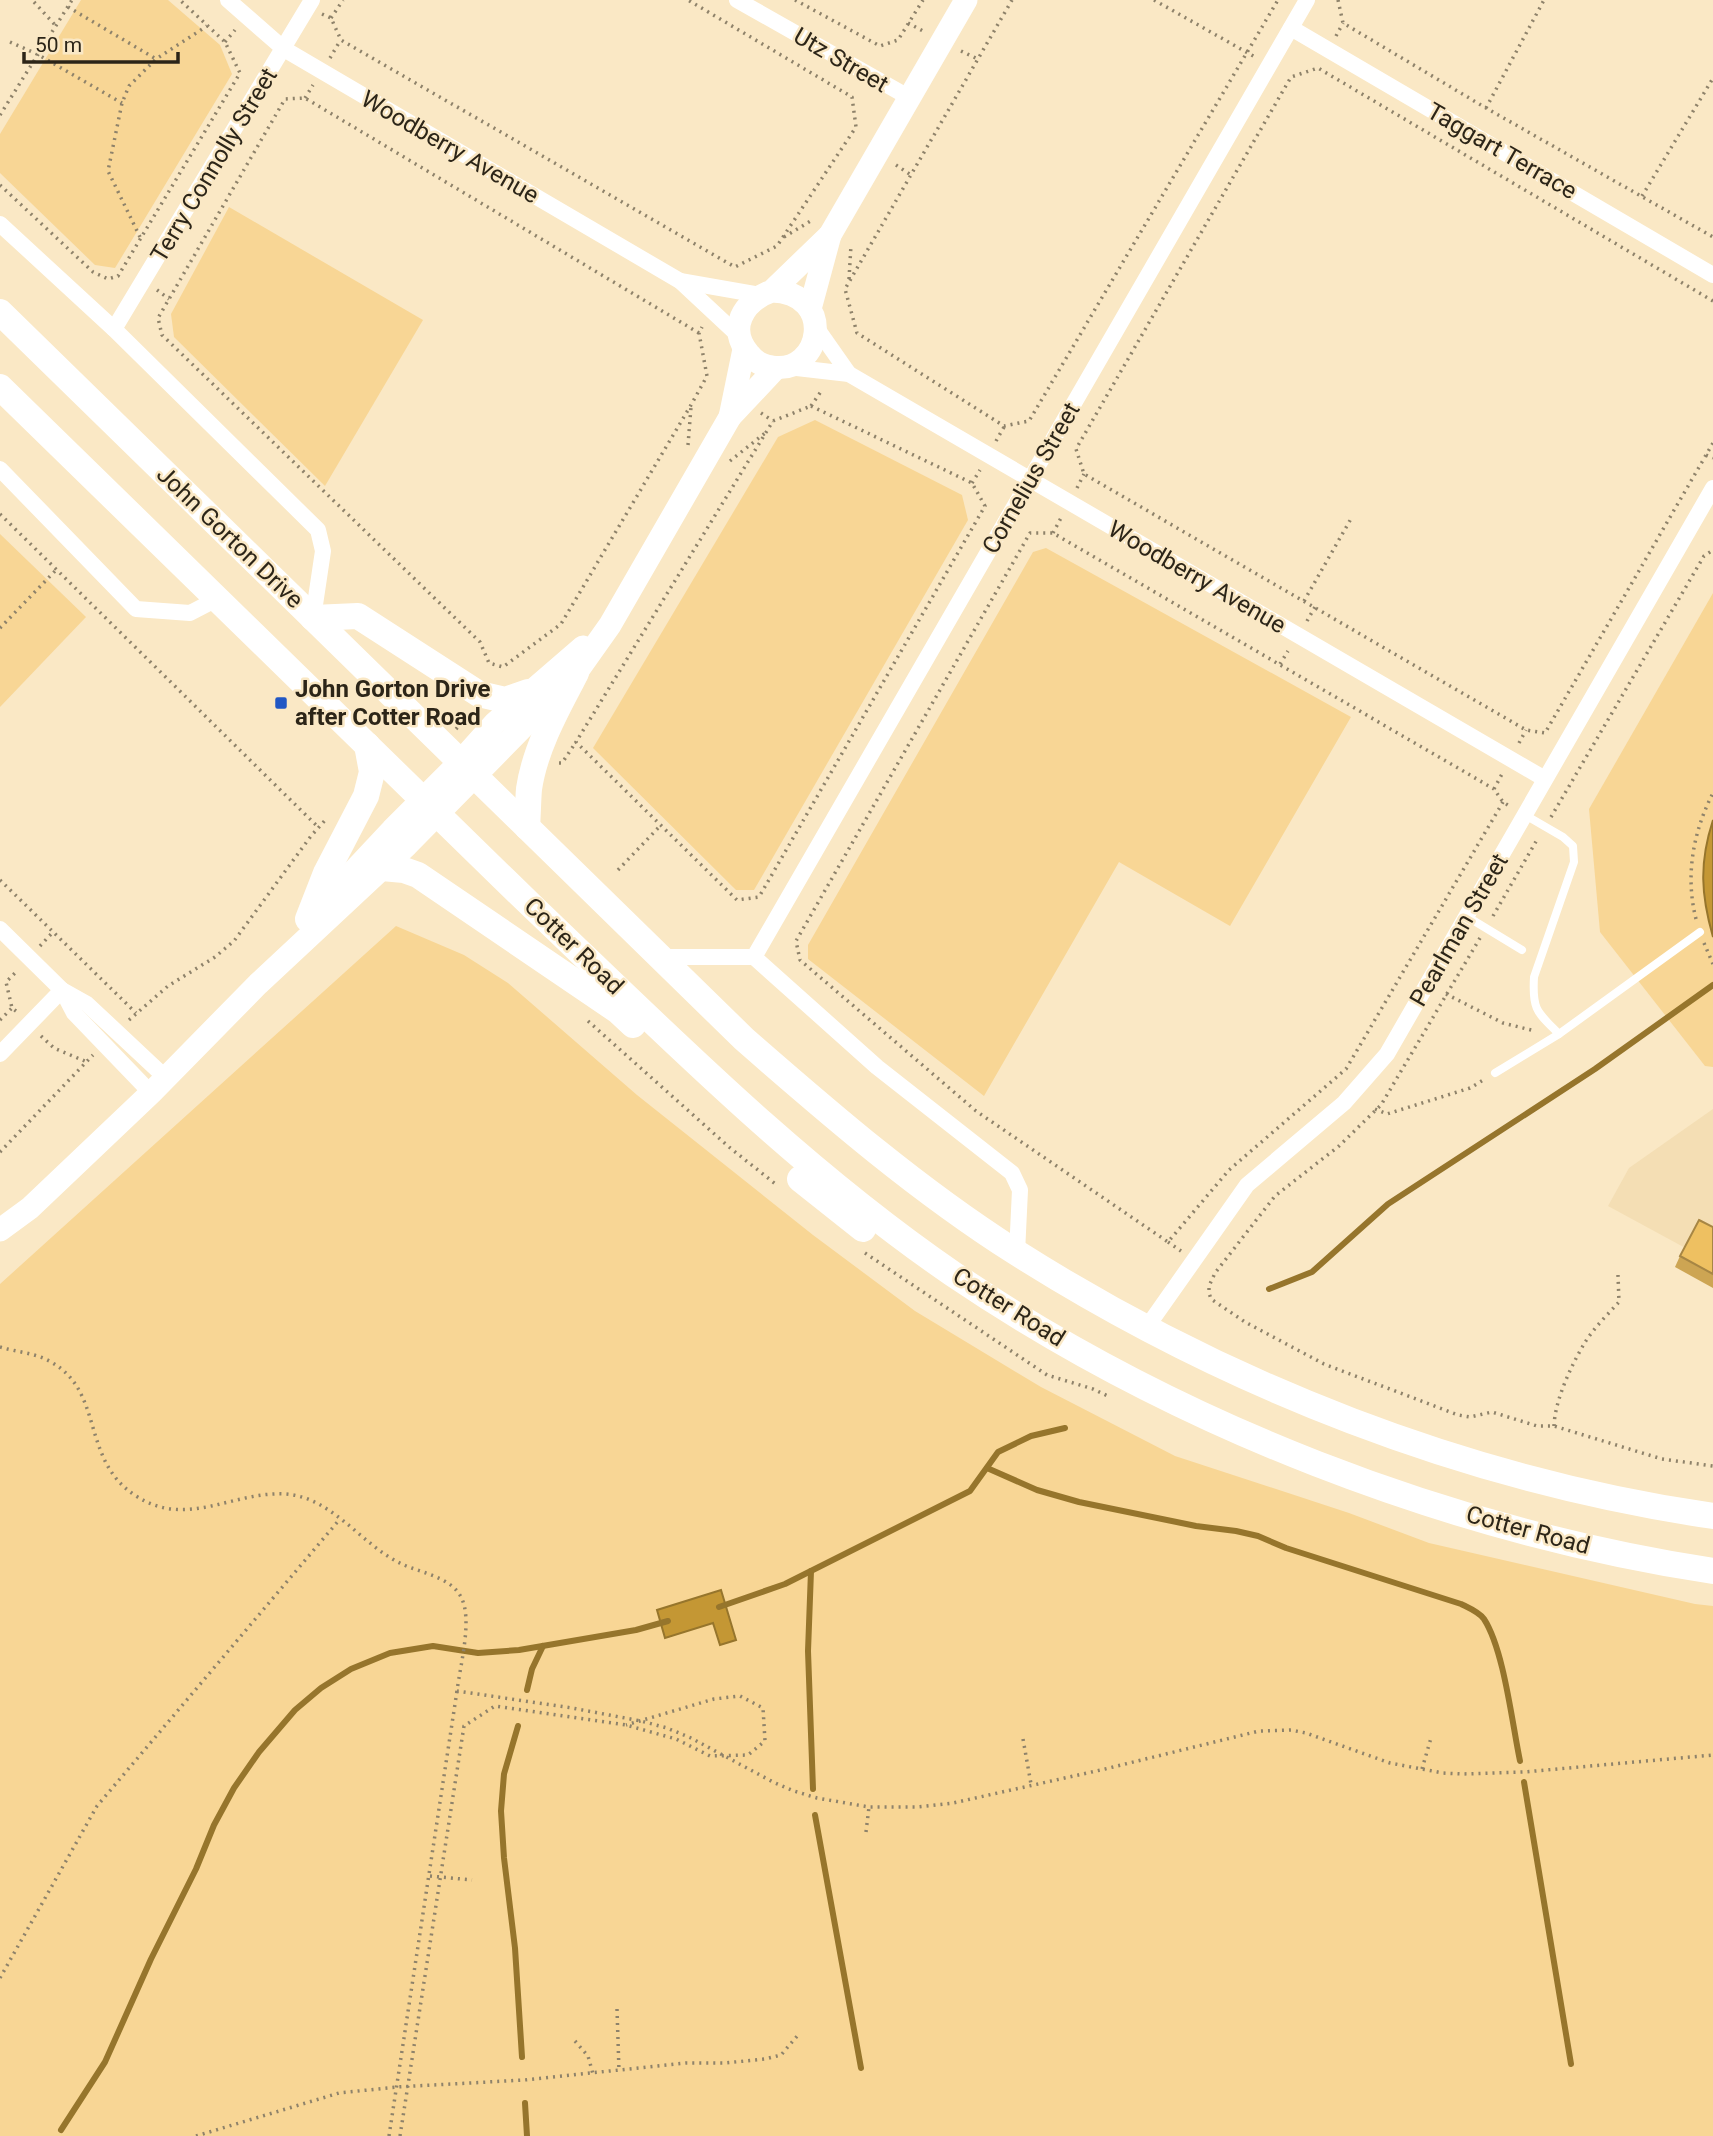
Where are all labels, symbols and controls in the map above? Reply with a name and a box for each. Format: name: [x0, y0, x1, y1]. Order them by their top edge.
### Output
scale bar: [24, 21, 178, 65]
street label: Utz Street: [789, 22, 893, 98]
text: 50 m: [35, 33, 82, 57]
street label: Terry Connolly Street: [145, 63, 283, 267]
street label: Woodberry Avenue: [356, 85, 544, 209]
street label: Taggart Terrace: [1422, 97, 1582, 205]
street label: Cornelius Street: [976, 397, 1086, 559]
street label: John Gorton Drive: [151, 460, 309, 614]
street label: Woodberry Avenue: [1103, 515, 1291, 639]
place label: John Gorton Drive after Cotter Road: [295, 675, 491, 731]
marker: John Gorton Drive after Cotter Road: [273, 695, 289, 711]
street label: Pearlman Street: [1404, 849, 1514, 1011]
street label: Cotter Road: [519, 892, 629, 1000]
street label: Cotter Road: [948, 1262, 1070, 1352]
street label: Cotter Road: [1463, 1500, 1593, 1560]

